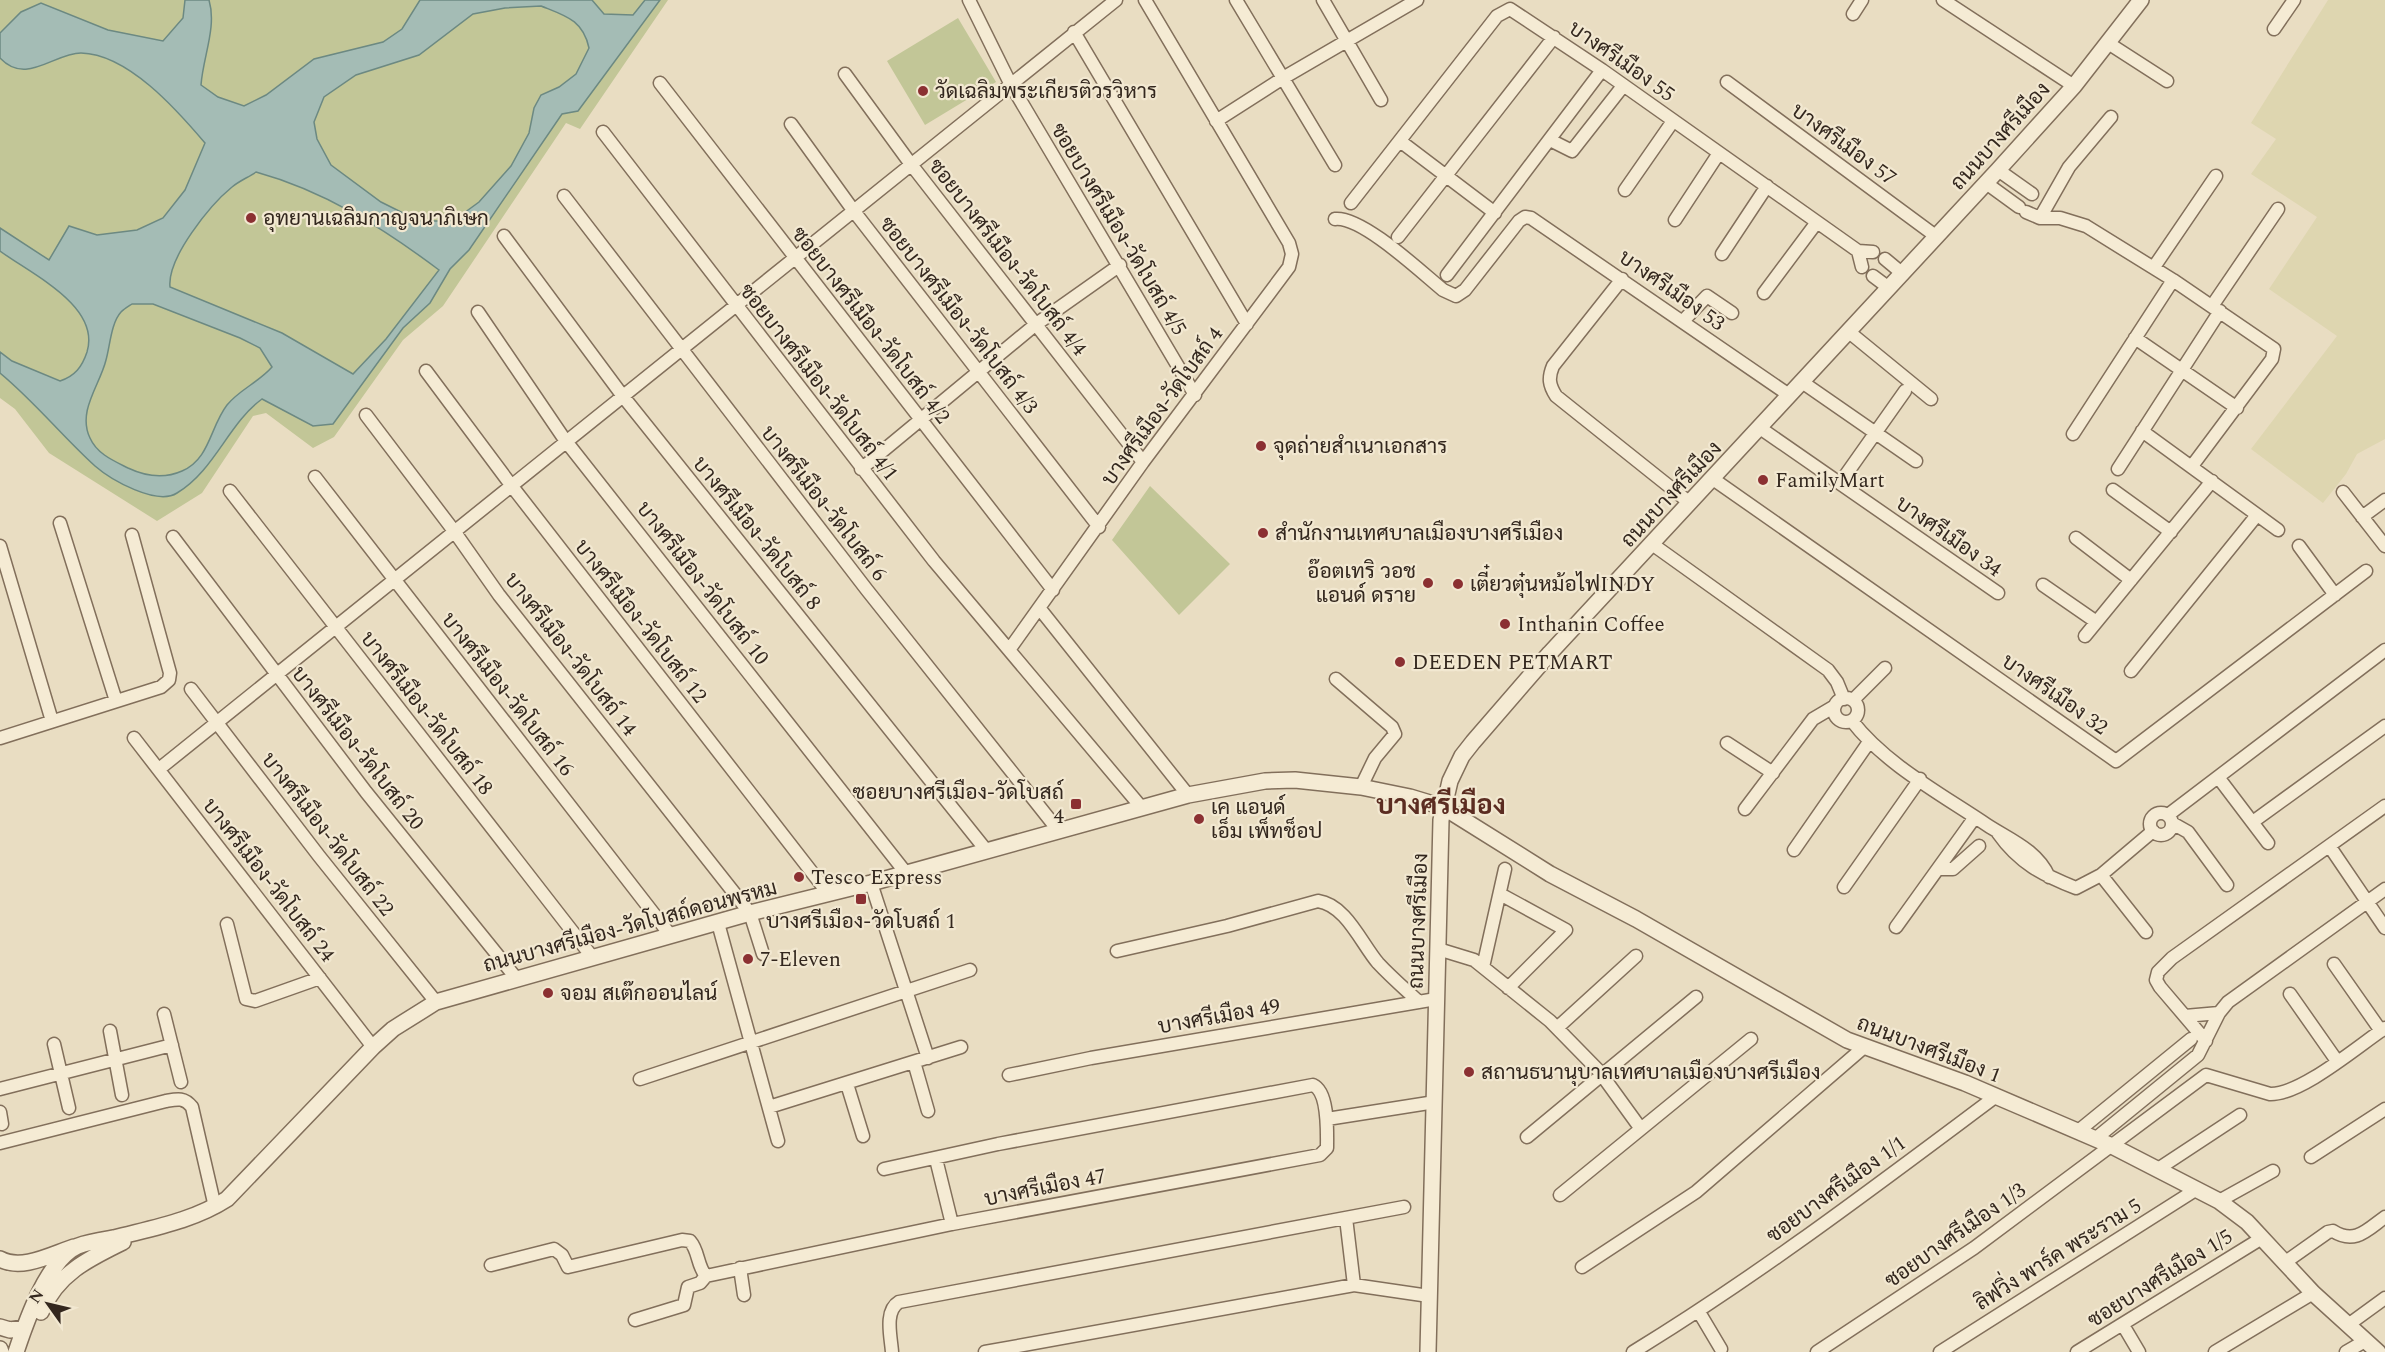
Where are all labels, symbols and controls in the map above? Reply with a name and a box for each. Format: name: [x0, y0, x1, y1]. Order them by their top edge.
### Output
street label: บางศรีเมือง 55: [1562, 13, 1681, 110]
street label: ถนนบางศรีเมือง: [1943, 75, 2058, 198]
place label: วัดเฉลิมพระเกียรติวรวิหาร: [935, 76, 1157, 108]
marker: วัดเฉลิมพระเกียรติวรวิหาร: [916, 84, 930, 98]
street label: บางศรีเมือง 57: [1784, 96, 1903, 194]
street label: ซอยบางศรีเมือง-วัดโบสถ์ 4/5: [1042, 117, 1194, 342]
street label: ซอยบางศรีเมือง-วัดโบสถ์ 4/4: [920, 152, 1095, 364]
place label: อุทยานเฉลิมกาญจนาภิเษก: [263, 203, 489, 235]
street label: ซอยบางศรีเมือง-วัดโบสถ์ 4/3: [871, 210, 1046, 422]
marker: อุทยานเฉลิมกาญจนาภิเษก: [244, 211, 258, 225]
street label: ซอยบางศรีเมือง-วัดโบสถ์ 4/2: [783, 220, 958, 431]
street label: บางศรีเมือง 53: [1612, 242, 1732, 340]
street label: ซอยบางศรีเมือง-วัดโบสถ์ 4/1: [731, 277, 906, 488]
street label: บางศรีเมือง-วัดโบสถ์ 4: [1094, 320, 1232, 493]
street label: บางศรีเมือง-วัดโบสถ์ 6: [752, 419, 894, 588]
place label: จุดถ่ายสำเนาเอกสาร: [1273, 431, 1447, 463]
street label: ถนนบางศรีเมือง: [1614, 434, 1730, 555]
marker: จุดถ่ายสำเนาเอกสาร: [1254, 439, 1268, 453]
street label: บางศรีเมือง-วัดโบสถ์ 8: [684, 450, 828, 618]
place label: FamilyMart: [1775, 465, 1885, 497]
marker: FamilyMart: [1756, 473, 1770, 487]
street label: บางศรีเมือง 34: [1889, 488, 2009, 586]
street label: บางศรีเมือง-วัดโบสถ์ 10: [628, 495, 777, 672]
place label: สำนักงานเทศบาลเมืองบางศรีเมือง: [1275, 518, 1563, 550]
marker: สำนักงานเทศบาลเมืองบางศรีเมือง: [1256, 526, 1270, 540]
street label: บางศรีเมือง-วัดโบสถ์ 12: [566, 533, 715, 710]
place label: อ๊อตเทริ วอช แอนด์ ดราย: [1307, 556, 1416, 612]
place label: เตี๋ยวตุ๋นหม้อไฟINDY: [1470, 564, 1655, 601]
street label: บางศรีเมือง-วัดโบสถ์ 14: [496, 566, 645, 744]
marker: อ๊อตเทริ วอช แอนด์ ดราย: [1421, 576, 1435, 590]
marker: เตี๋ยวตุ๋นหม้อไฟINDY: [1451, 577, 1465, 591]
street label: บางศรีเมือง-วัดโบสถ์ 16: [433, 606, 582, 783]
place label: Inthanin Coffee: [1517, 609, 1665, 641]
marker: Inthanin Coffee: [1498, 617, 1512, 631]
street label: บางศรีเมือง-วัดโบสถ์ 18: [352, 625, 501, 802]
street label: บางศรีเมือง 32: [1995, 646, 2114, 743]
place label: DEEDEN PETMART: [1412, 647, 1613, 679]
marker: DEEDEN PETMART: [1393, 655, 1407, 669]
street label: บางศรีเมือง-วัดโบสถ์ 20: [283, 660, 432, 837]
street label: บางศรีเมือง-วัดโบสถ์ 22: [253, 746, 402, 923]
place label: ซอยบางศรีเมือง-วัดโบสถ์ 4: [852, 777, 1065, 833]
district label: บางศรีเมือง: [1376, 785, 1506, 827]
street label: บางศรีเมือง-วัดโบสถ์ 24: [194, 792, 343, 970]
place label: เค แอนด์ เอ็ม เพ็ทช็อป: [1211, 792, 1322, 848]
marker: ซอยบางศรีเมือง-วัดโบสถ์ 4: [1069, 797, 1083, 811]
marker: เค แอนด์ เอ็ม เพ็ทช็อป: [1192, 812, 1206, 826]
street label: ถนนบางศรีเมือง: [1401, 852, 1437, 990]
place label: Tesco Express: [811, 862, 942, 894]
marker: Tesco Express: [792, 870, 806, 884]
street label: ถนนบางศรีเมือง-วัดโบสถ์ดอนพรหม: [480, 872, 781, 982]
marker: บางศรีเมือง-วัดโบสถ์ 1: [854, 892, 868, 906]
place label: บางศรีเมือง-วัดโบสถ์ 1: [766, 906, 956, 938]
place label: 7-Eleven: [760, 944, 841, 976]
marker: 7-Eleven: [741, 952, 755, 966]
place label: จอม สเต๊กออนไลน์: [560, 978, 717, 1010]
marker: จอม สเต๊กออนไลน์: [541, 986, 555, 1000]
street label: บางศรีเมือง 49: [1156, 990, 1283, 1043]
street label: ถนนบางศรีเมือง 1: [1852, 1008, 2005, 1092]
place label: สถานธนานุบาลเทศบาลเมืองบางศรีเมือง: [1481, 1057, 1821, 1089]
marker: สถานธนานุบาลเทศบาลเมืองบางศรีเมือง: [1462, 1065, 1476, 1079]
street label: ซอยบางศรีเมือง 1/1: [1760, 1128, 1913, 1252]
street label: บางศรีเมือง 47: [981, 1160, 1109, 1215]
street label: ซอยบางศรีเมือง 1/3: [1878, 1175, 2033, 1297]
street label: ลิฟวิ่ง พาร์ค พระราม 5: [1967, 1187, 2148, 1319]
street label: ซอยบางศรีเมือง 1/5: [2082, 1221, 2239, 1336]
north arrow: [18, 1274, 78, 1334]
text: N: [23, 1284, 50, 1308]

